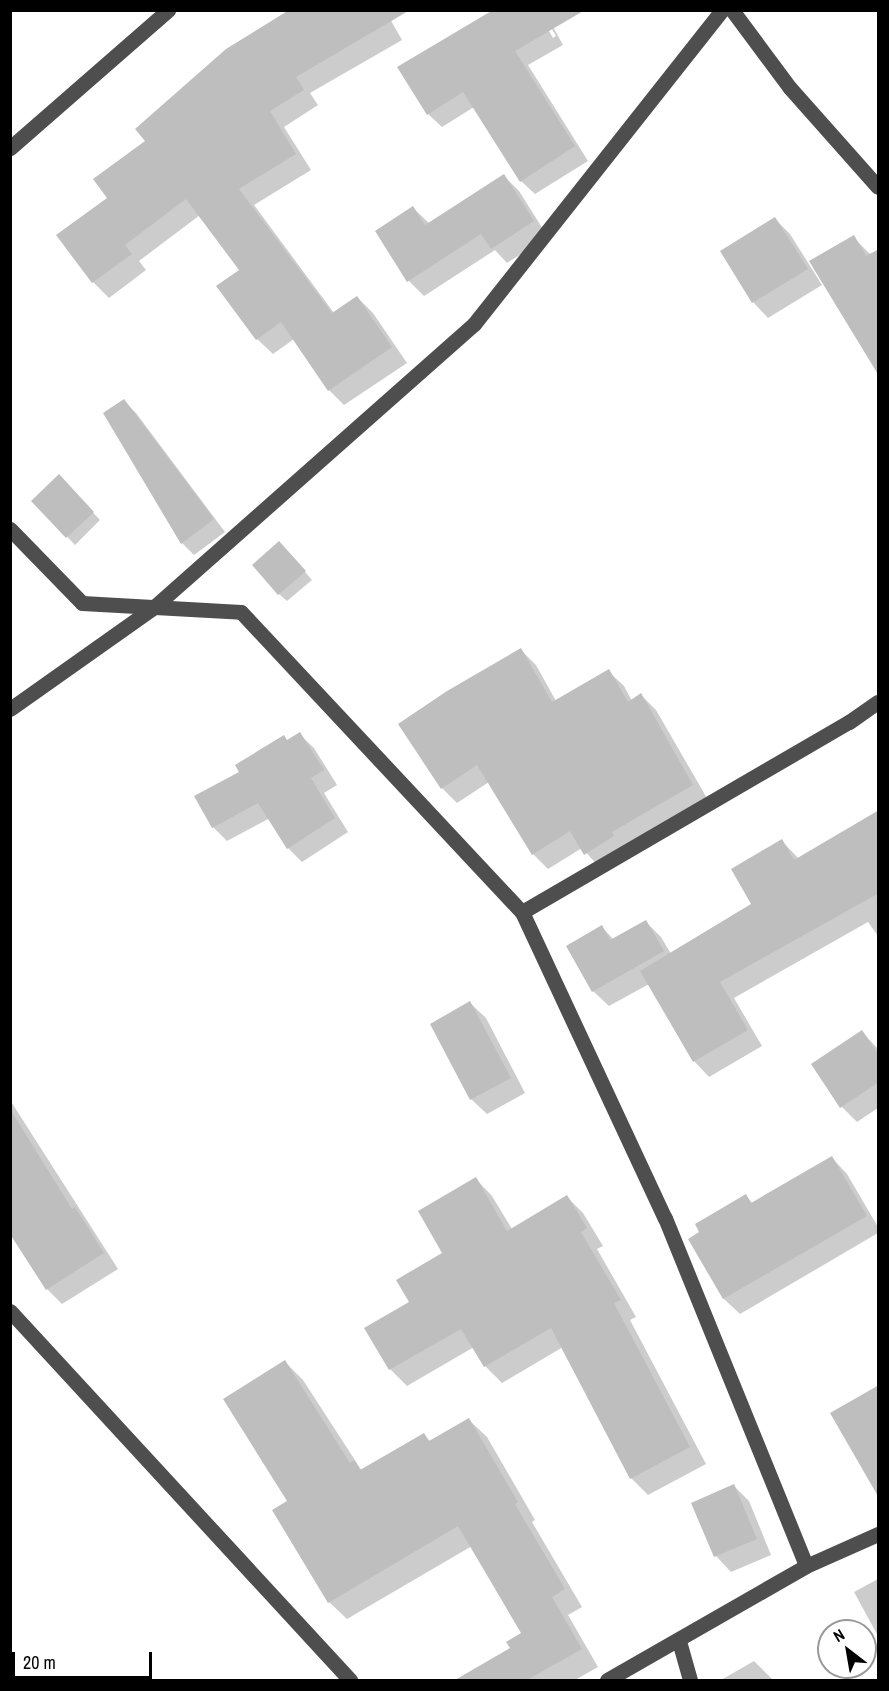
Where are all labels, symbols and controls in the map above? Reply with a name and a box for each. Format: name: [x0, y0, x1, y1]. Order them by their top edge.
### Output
north arrow: [817, 1619, 877, 1679]
text: N: [829, 1623, 848, 1647]
scale bar: [15, 1640, 154, 1678]
text: 20 m: [23, 1650, 56, 1675]

